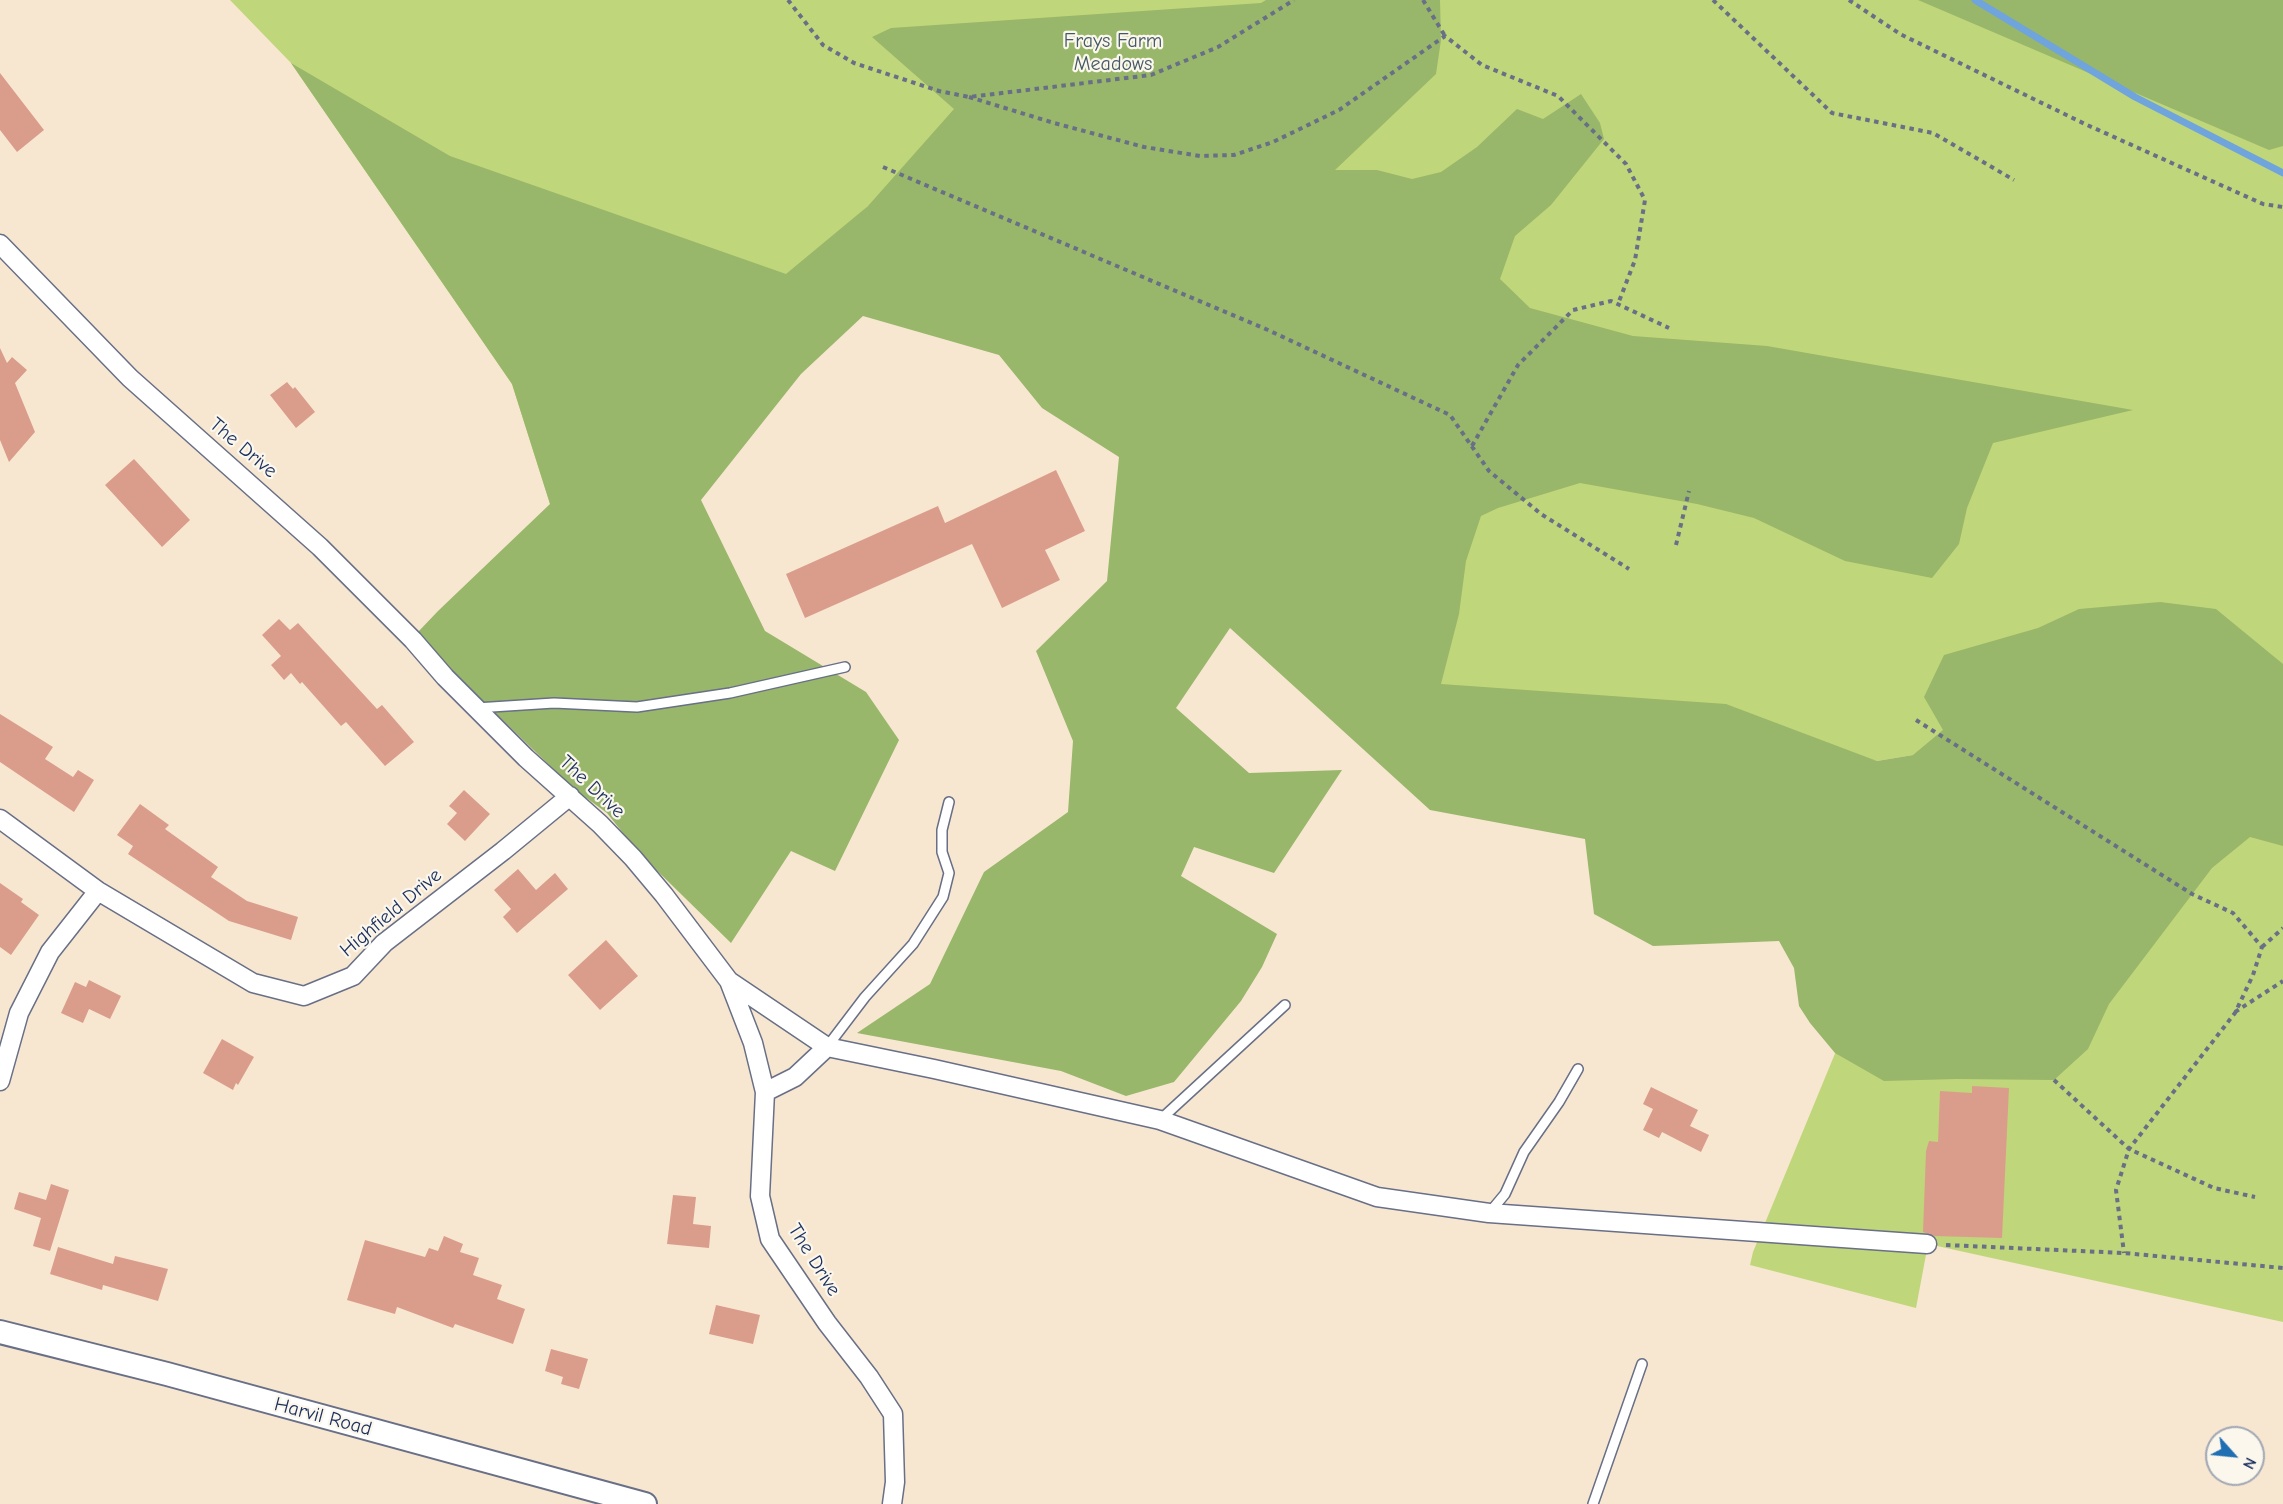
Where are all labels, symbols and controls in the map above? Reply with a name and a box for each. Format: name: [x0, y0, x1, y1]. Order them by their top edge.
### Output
park label: Frays Farm Meadows: [1064, 29, 1162, 76]
street label: The Drive: [204, 413, 282, 483]
street label: The Drive: [554, 751, 630, 823]
street label: Highfield Drive: [335, 864, 447, 962]
street label: The Drive: [782, 1219, 846, 1301]
street label: Harvil Road: [272, 1392, 374, 1442]
north arrow: [2205, 1426, 2265, 1486]
text: N: [2239, 1455, 2260, 1472]

